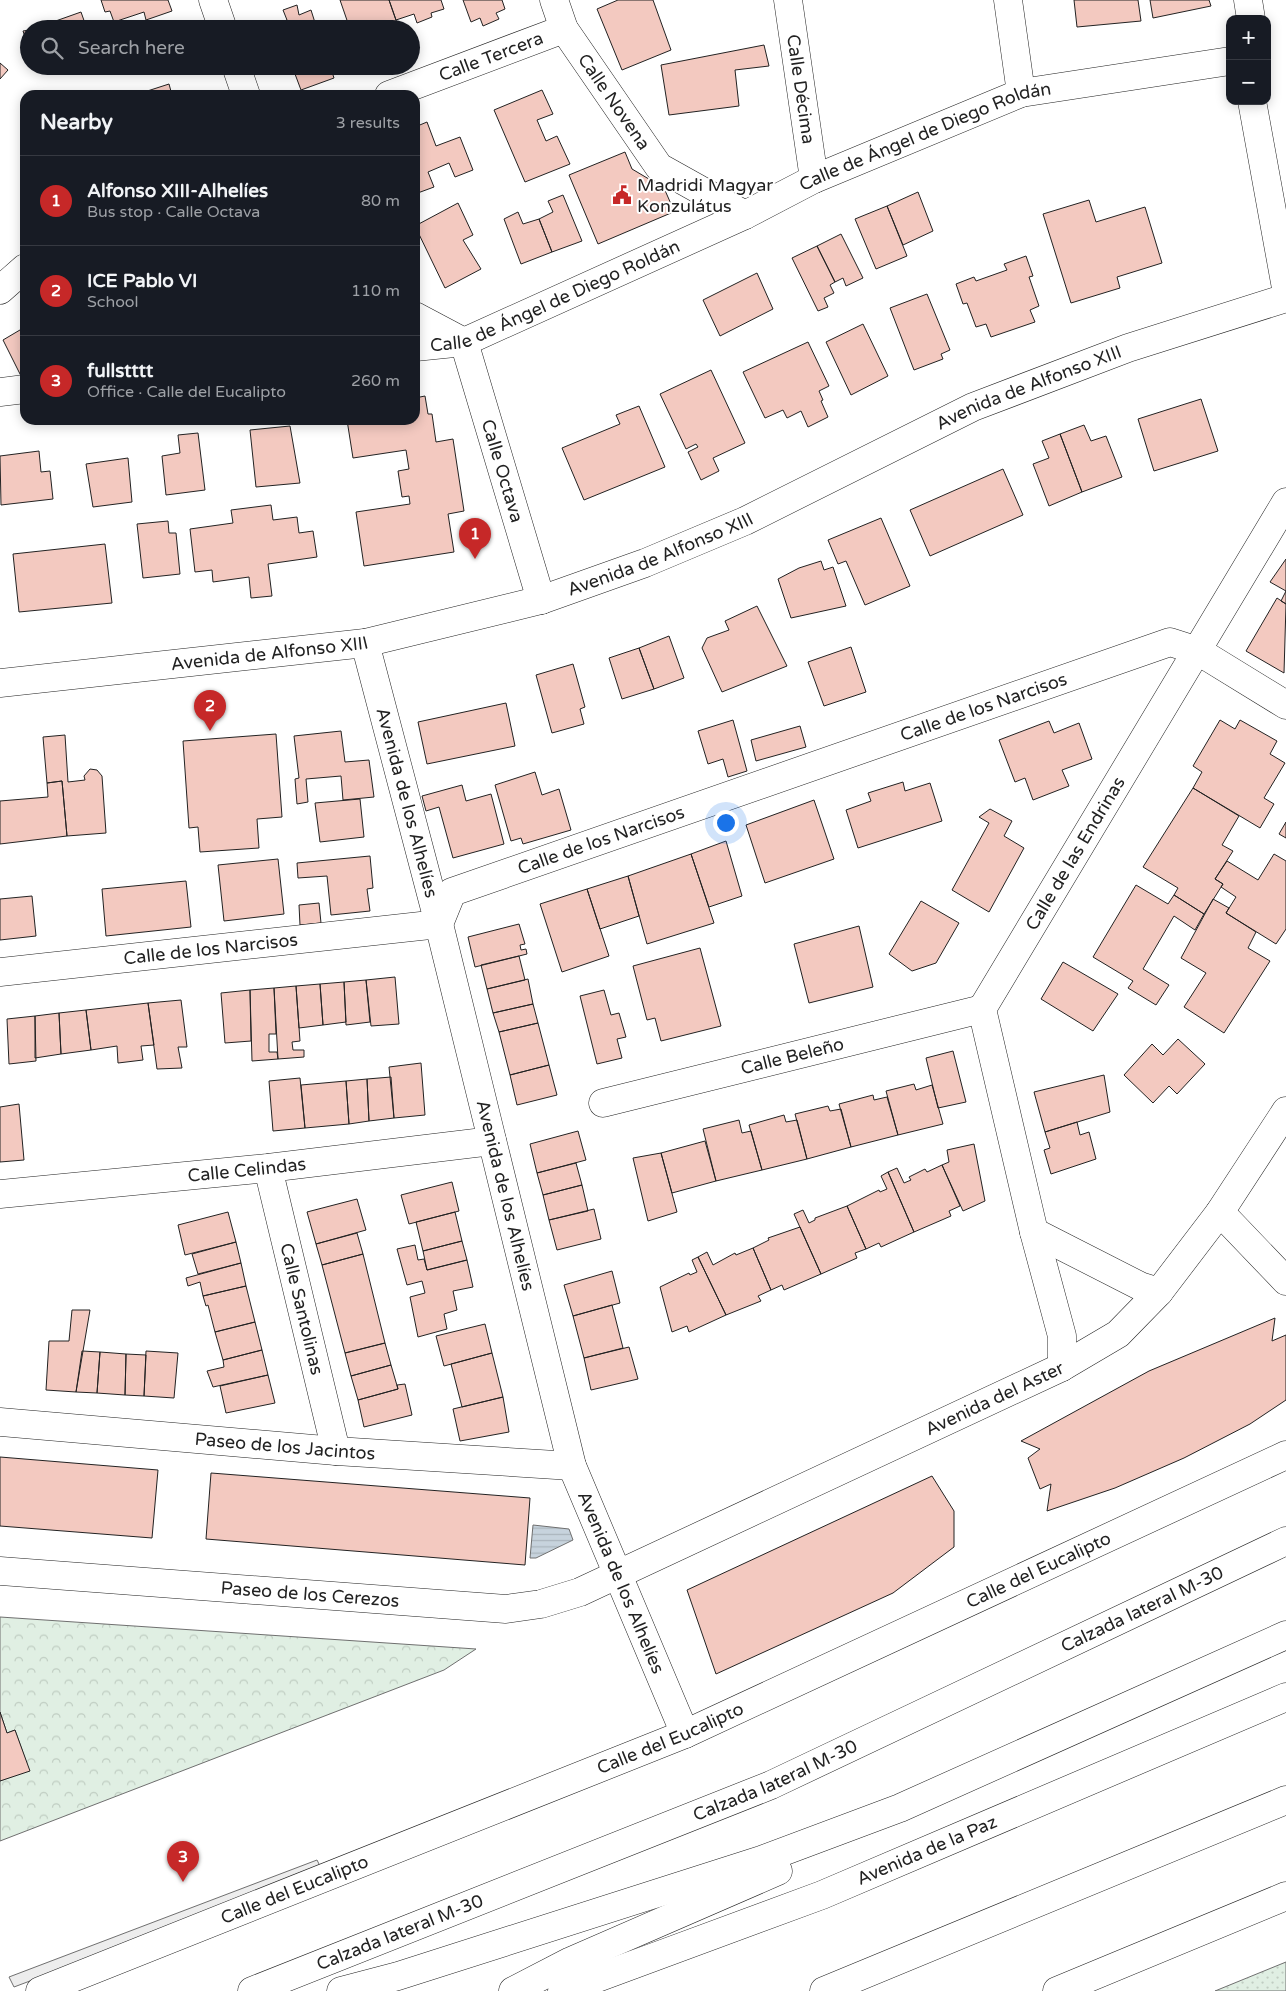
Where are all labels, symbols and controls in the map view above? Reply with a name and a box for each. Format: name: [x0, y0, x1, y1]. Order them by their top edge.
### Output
map controls: [1226, 15, 1271, 105]
button: +: [1226, 15, 1271, 60]
search box: [20, 20, 420, 75]
street label: Calle Tercera: [436, 27, 546, 86]
street label: Calle Décima: [782, 33, 820, 145]
icon: search: [38, 34, 66, 62]
text: Search here: [78, 37, 185, 59]
street label: Calle Novena: [573, 49, 655, 154]
button: −: [1226, 60, 1271, 105]
street label: Calle de Ángel de Diego Roldán: [795, 78, 1053, 196]
text: Nearby: [40, 110, 113, 135]
text: 3 results: [336, 113, 400, 133]
place label: Madridi Magyar Konzulátus: [637, 174, 773, 217]
text: Alfonso XIII-Alhelíes: [87, 180, 268, 202]
public building icon: Madridi Magyar Konzulátus: [611, 184, 633, 206]
text: 1: [51, 191, 61, 211]
text: 80 m: [361, 191, 400, 211]
text: Bus stop · Calle Octava: [87, 202, 260, 222]
street label: Calle de Ángel de Diego Roldán: [429, 235, 683, 356]
text: ICE Pablo VI: [87, 270, 197, 292]
text: 2: [51, 281, 61, 301]
text: 110 m: [351, 281, 400, 301]
text: School: [87, 292, 139, 312]
street label: Avenida de Alfonso XIII: [932, 341, 1125, 435]
text: fullstttt: [87, 360, 153, 382]
text: 3: [51, 371, 61, 391]
text: 260 m: [351, 371, 400, 391]
text: Office · Calle del Eucalipto: [87, 382, 286, 402]
street label: Calle Octava: [477, 417, 528, 525]
street label: Avenida de Alfonso XIII: [564, 508, 757, 601]
pin: 1: [459, 518, 491, 559]
street label: Avenida de Alfonso XIII: [170, 632, 370, 675]
street label: Calle de los Narcisos: [897, 668, 1070, 746]
pin: 2: [194, 690, 226, 731]
street label: Avenida de los Alhelíes: [371, 705, 443, 900]
street label: Calle de las Endrinas: [1021, 773, 1130, 934]
street label: Calle de los Narcisos: [515, 801, 687, 879]
your location: [713, 810, 739, 836]
street label: Calle de los Narcisos: [123, 929, 299, 969]
street label: Calle Beleño: [738, 1033, 846, 1079]
street label: Avenida de los Alhelíes: [472, 1098, 540, 1293]
street label: Calle Celindas: [187, 1153, 307, 1187]
street label: Calle Santolinas: [275, 1241, 328, 1377]
street label: Avenida del Aster: [922, 1357, 1067, 1440]
street label: Paseo de los Jacintos: [194, 1428, 376, 1464]
street label: Avenida de los Alhelíes: [573, 1488, 669, 1677]
street label: Calle del Eucalipto: [963, 1527, 1114, 1613]
street label: Calzada lateral M-30: [1057, 1561, 1227, 1657]
street label: Paseo de los Cerezos: [220, 1577, 400, 1612]
street label: Calle del Eucalipto: [594, 1697, 747, 1779]
street label: Calzada lateral M-30: [690, 1735, 861, 1826]
street label: Avenida de la Paz: [853, 1811, 1000, 1890]
pin: 3: [167, 1841, 199, 1882]
street label: Calle del Eucalipto: [217, 1850, 372, 1929]
street label: Calzada lateral M-30: [313, 1889, 486, 1975]

